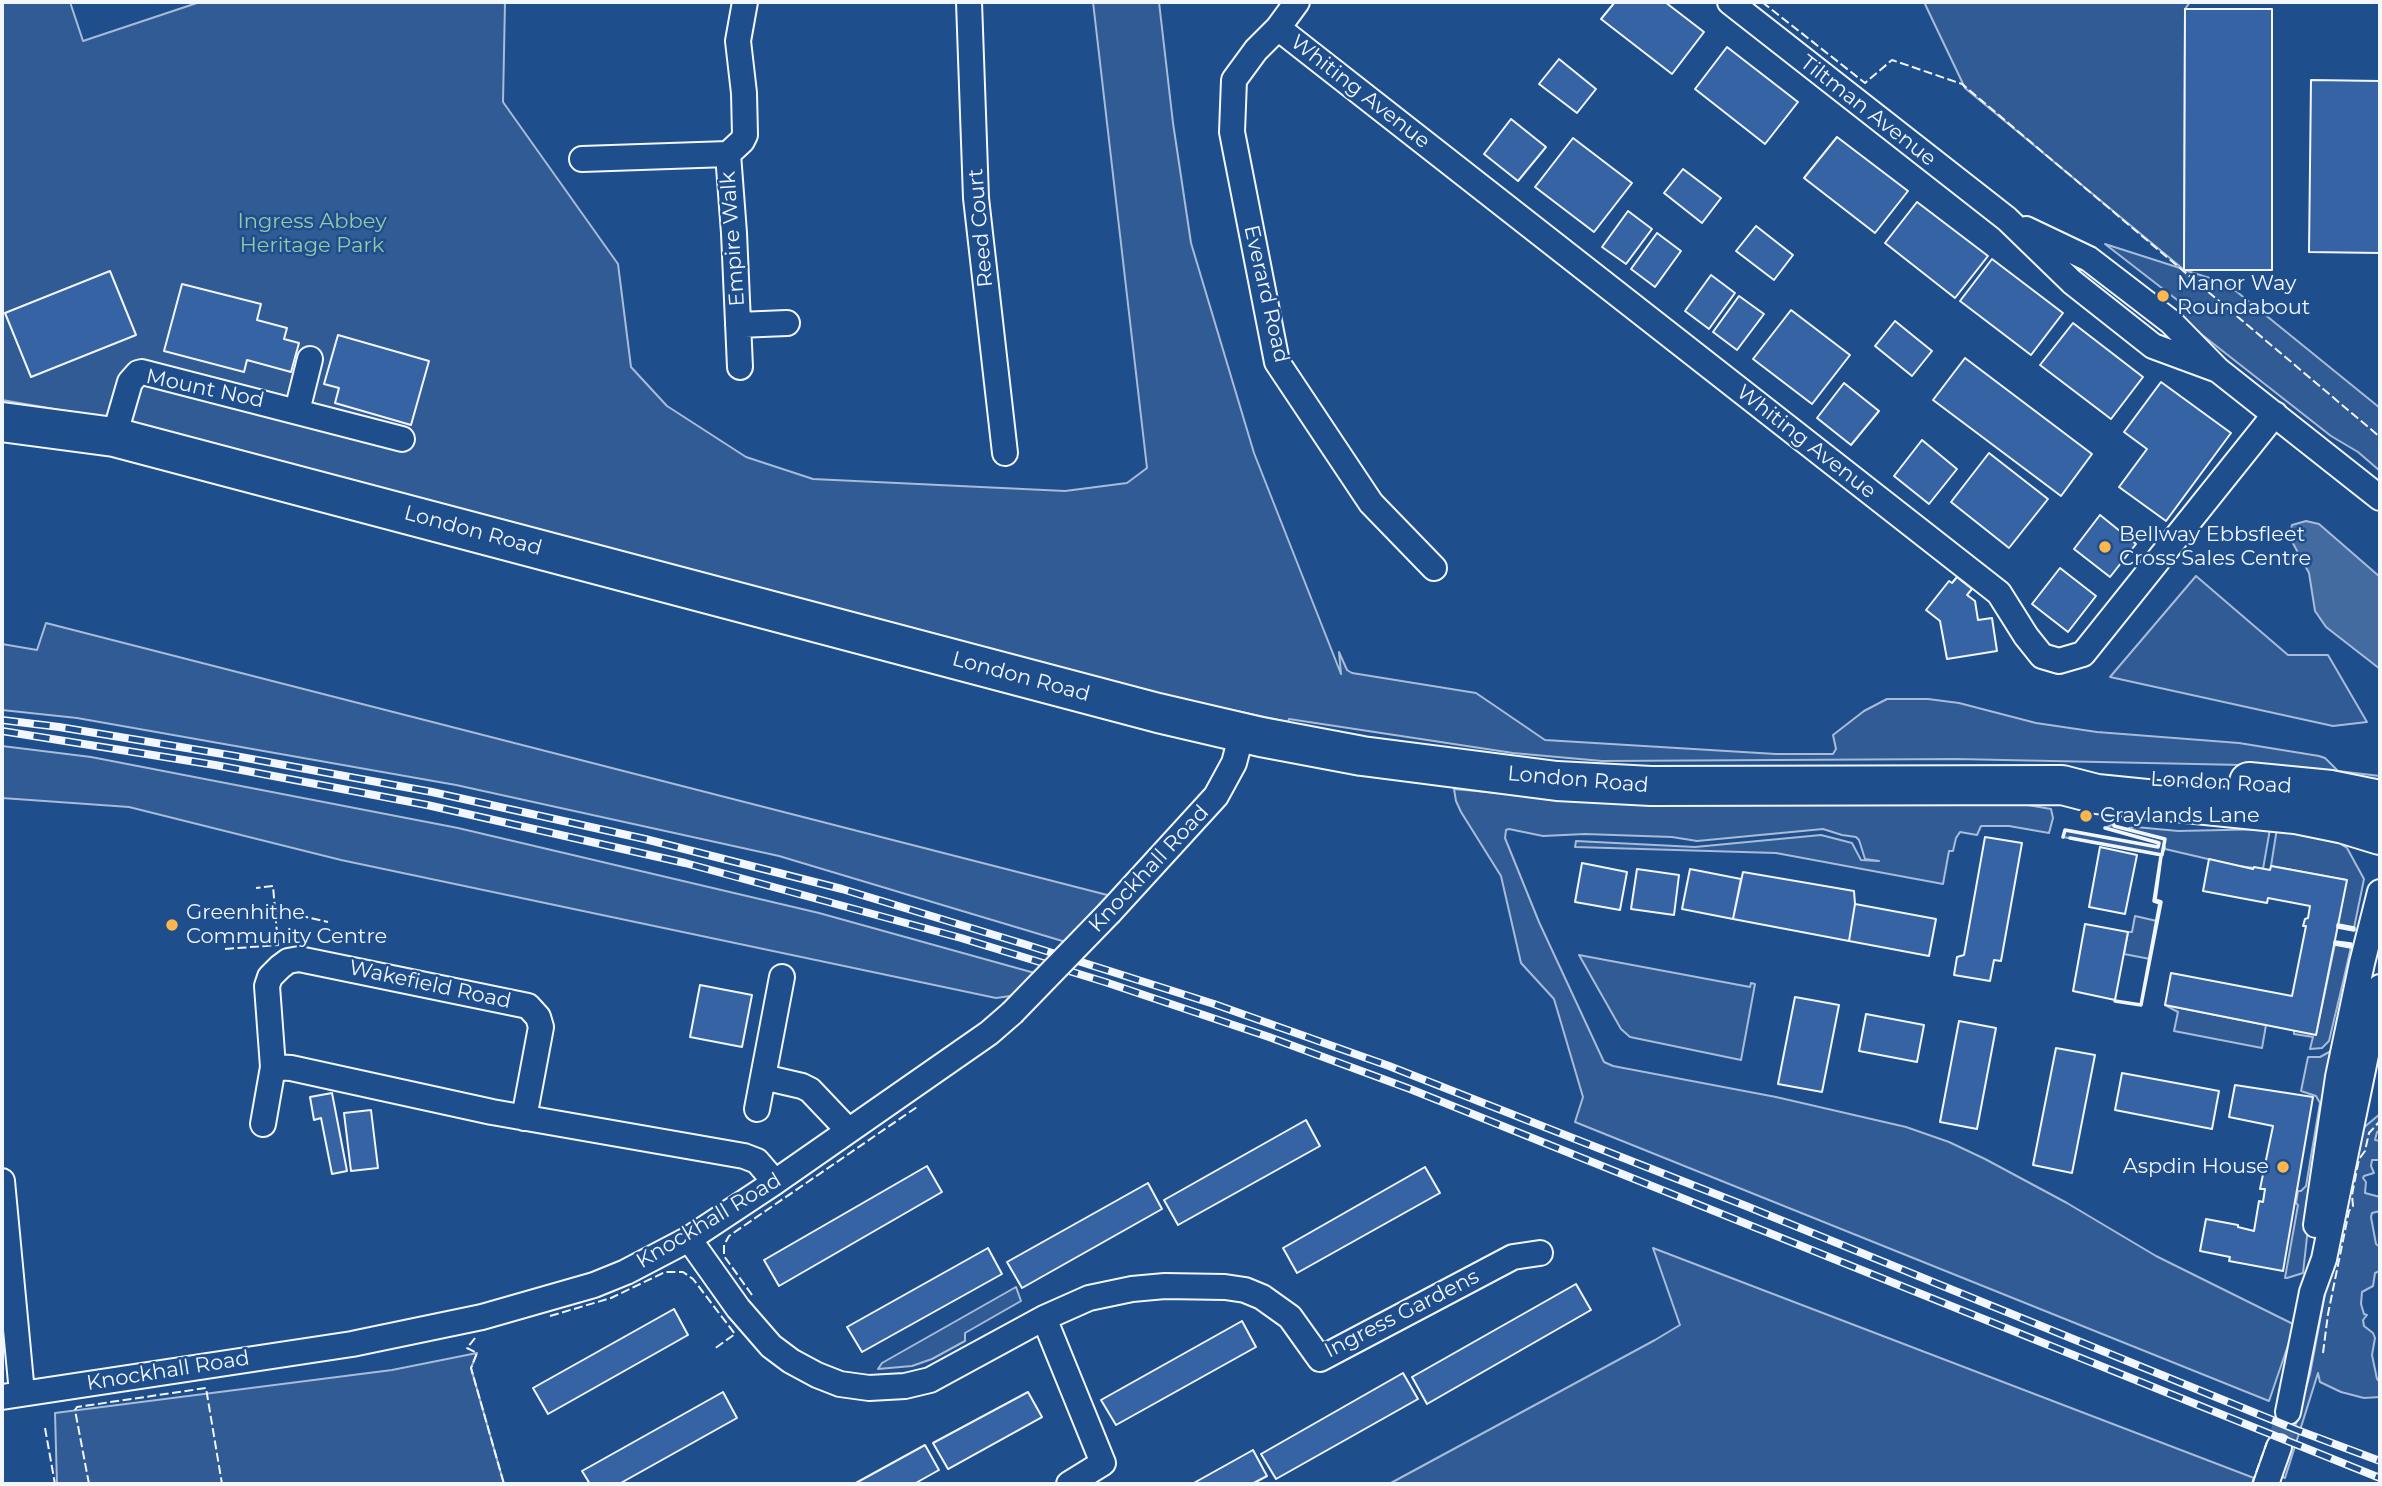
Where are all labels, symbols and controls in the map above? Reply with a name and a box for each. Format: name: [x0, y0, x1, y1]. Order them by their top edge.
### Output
street label: Whiting Avenue: [1285, 30, 1435, 154]
street label: Tiltman Avenue: [1795, 50, 1941, 172]
street label: Reed Court: [963, 168, 999, 288]
street label: Empire Walk: [716, 171, 750, 307]
park label: Ingress Abbey Heritage Park: [237, 209, 387, 259]
street label: Everard Road: [1238, 223, 1294, 365]
place label: Manor Way Roundabout: [2177, 271, 2310, 321]
marker: Manor Way Roundabout: [2155, 288, 2171, 304]
street label: Mount Nod: [144, 364, 266, 414]
street label: Whiting Avenue: [1731, 380, 1881, 504]
street label: London Road: [401, 501, 545, 561]
place label: Bellway Ebbsfleet Cross Sales Centre: [2119, 522, 2311, 572]
marker: Bellway Ebbsfleet Cross Sales Centre: [2097, 539, 2113, 555]
street label: London Road: [949, 647, 1093, 707]
street label: London Road: [1506, 761, 1650, 799]
street label: London Road: [2150, 767, 2292, 799]
street label: Knockhall Road: [1084, 800, 1214, 938]
place label: Craylands Lane: [2100, 803, 2260, 829]
marker: Craylands Lane: [2078, 808, 2094, 824]
place label: Greenhithe Community Centre: [186, 900, 387, 950]
marker: Greenhithe Community Centre: [164, 917, 180, 933]
street label: Wakefield Road: [347, 956, 513, 1014]
place label: Aspdin House: [2123, 1154, 2269, 1180]
marker: Aspdin House: [2275, 1159, 2291, 1175]
street label: Knockhall Road: [632, 1168, 786, 1274]
street label: Ingress Gardens: [1321, 1264, 1483, 1364]
street label: Knockhall Road: [85, 1346, 251, 1396]

